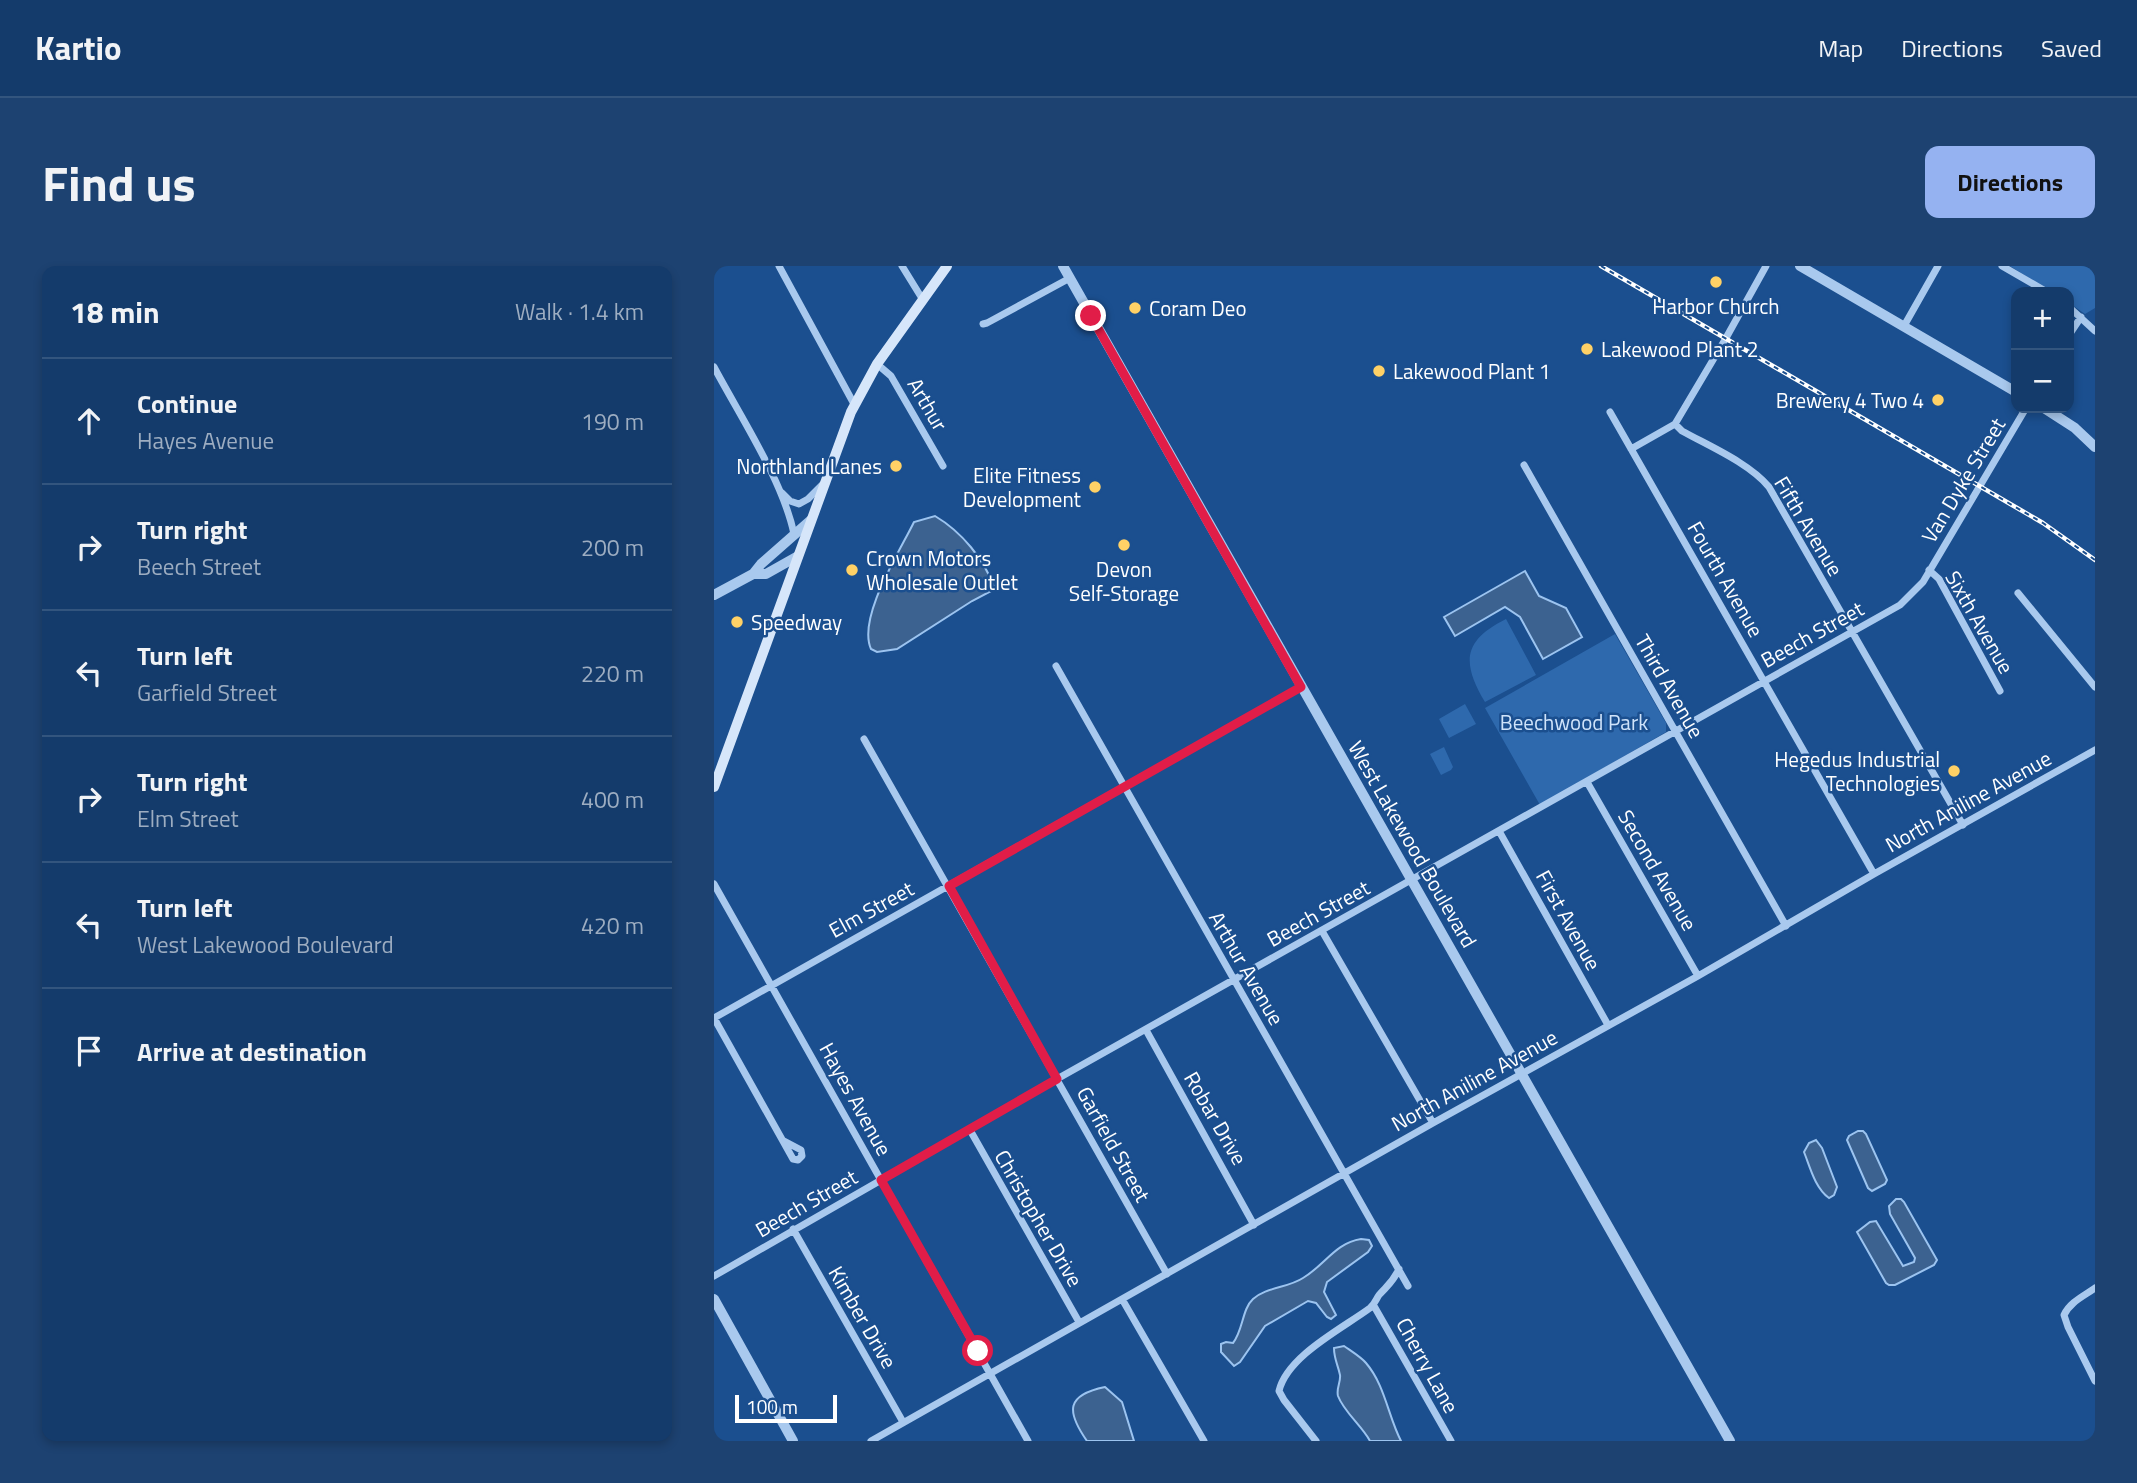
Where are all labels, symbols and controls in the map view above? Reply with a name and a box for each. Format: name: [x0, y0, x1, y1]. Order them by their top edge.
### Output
text: Kartio: [35, 23, 122, 73]
text: Map: [1818, 30, 1863, 66]
text: Directions: [1901, 30, 2003, 66]
text: Saved: [2041, 30, 2102, 66]
text: Find us: [42, 145, 196, 220]
button: Directions: [1925, 146, 2095, 218]
marker: Harbor Church: [1708, 274, 1724, 290]
map controls: [2011, 287, 2074, 413]
button: +: [2011, 287, 2074, 350]
text: 18 min: [70, 289, 160, 335]
place label: Harbor Church: [1652, 290, 1780, 322]
place label: Coram Deo: [1149, 292, 1247, 324]
text: Walk · 1.4 km: [515, 294, 644, 329]
route end: [1075, 300, 1106, 331]
marker: Coram Deo: [1127, 300, 1143, 316]
place label: Lakewood Plant 2: [1601, 333, 1758, 365]
marker: Lakewood Plant 2: [1579, 341, 1595, 357]
button: −: [2011, 350, 2074, 413]
place label: Lakewood Plant 1: [1393, 355, 1550, 387]
marker: Lakewood Plant 1: [1371, 363, 1387, 379]
street label: Arthur: [900, 371, 956, 437]
text: Continue: [137, 384, 237, 423]
place label: Brewery 4 Two 4: [1776, 384, 1924, 416]
marker: Brewery 4 Two 4: [1930, 392, 1946, 408]
icon: ahead: [70, 402, 108, 440]
text: 190 m: [581, 404, 644, 439]
street label: Van Dyke Street: [1913, 411, 2013, 549]
text: Hayes Avenue: [137, 423, 274, 458]
place label: Northland Lanes: [736, 450, 882, 482]
marker: Northland Lanes: [888, 458, 904, 474]
place label: Elite Fitness Development: [963, 459, 1082, 515]
street label: Fifth Avenue: [1767, 470, 1851, 582]
marker: Elite Fitness Development: [1087, 479, 1103, 495]
text: Turn right: [137, 510, 248, 549]
street label: Fourth Avenue: [1680, 515, 1772, 643]
icon: right: [70, 528, 108, 566]
text: 200 m: [581, 530, 644, 565]
marker: Devon Self-Storage: [1116, 537, 1132, 553]
place label: Crown Motors Wholesale Outlet: [866, 542, 1019, 598]
text: Beech Street: [137, 549, 261, 584]
place label: Devon Self-Storage: [1069, 553, 1179, 609]
marker: Crown Motors Wholesale Outlet: [844, 562, 860, 578]
street label: Sixth Avenue: [1938, 564, 2022, 680]
street label: Beech Street: [1755, 592, 1870, 675]
place label: Speedway: [751, 606, 842, 638]
marker: Speedway: [729, 614, 745, 630]
street label: Third Avenue: [1627, 628, 1713, 744]
text: Turn left: [137, 636, 232, 675]
icon: left: [70, 654, 108, 692]
text: 220 m: [581, 656, 644, 691]
text: Garfield Street: [137, 675, 277, 710]
park label: Beechwood Park: [1500, 706, 1648, 738]
street label: West Lakewood Boulevard: [1341, 735, 1485, 953]
street label: North Aniline Avenue: [1879, 742, 2057, 860]
place label: Hegedus Industrial Technologies: [1774, 743, 1940, 799]
text: Turn right: [137, 762, 248, 801]
marker: Hegedus Industrial Technologies: [1946, 763, 1962, 779]
icon: right: [70, 780, 108, 818]
text: 400 m: [581, 782, 644, 817]
text: Elm Street: [137, 801, 239, 836]
street label: Second Avenue: [1610, 804, 1706, 936]
street label: First Avenue: [1528, 864, 1610, 976]
street label: Beech Street: [1261, 871, 1376, 954]
street label: Elm Street: [823, 872, 920, 945]
text: Turn left: [137, 888, 232, 927]
street label: Arthur Avenue: [1201, 905, 1293, 1031]
icon: left: [70, 906, 108, 944]
text: 420 m: [581, 908, 644, 943]
text: West Lakewood Boulevard: [137, 927, 394, 962]
street label: North Aniline Avenue: [1385, 1021, 1563, 1139]
icon: arrive: [70, 1032, 108, 1070]
text: Arrive at destination: [137, 1032, 367, 1071]
street label: Hayes Avenue: [812, 1036, 900, 1162]
street label: Robar Drive: [1176, 1065, 1256, 1171]
street label: Garfield Street: [1069, 1080, 1159, 1208]
street label: Christopher Drive: [987, 1144, 1091, 1292]
street label: Beech Street: [749, 1160, 864, 1245]
street label: Kimber Drive: [821, 1260, 905, 1374]
street label: Cherry Lane: [1389, 1311, 1467, 1419]
route start: [962, 1335, 993, 1366]
scale bar: [735, 1392, 836, 1424]
text: 100 m: [746, 1392, 798, 1421]

